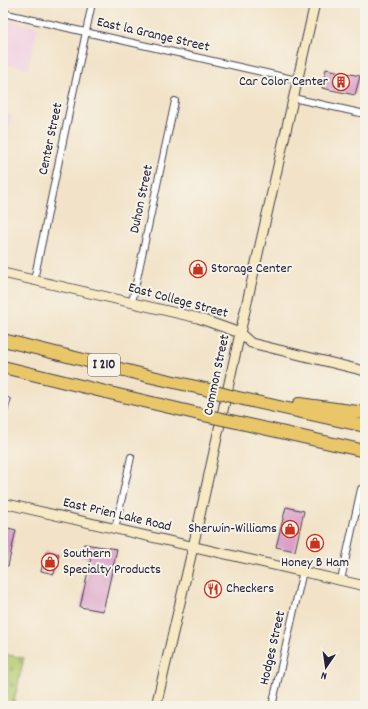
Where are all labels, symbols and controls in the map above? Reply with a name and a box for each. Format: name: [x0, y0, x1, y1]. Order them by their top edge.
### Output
street label: East la Grange Street: [95, 12, 211, 58]
place label: Car Color Center: [239, 72, 329, 92]
building icon: Car Color Center: [331, 72, 351, 92]
street label: Center Street: [34, 101, 68, 177]
street label: Duhon Street: [125, 163, 159, 235]
shop icon: Storage Center: [188, 259, 208, 279]
place label: Storage Center: [211, 259, 293, 279]
street label: East College Street: [126, 278, 230, 324]
street label: Common Street: [199, 333, 235, 417]
road number: I 210: [88, 354, 120, 376]
street label: East Prien Lake Road: [61, 493, 173, 537]
place label: Sherwin-Williams: [188, 519, 277, 539]
shop icon: Sherwin-Williams: [280, 519, 300, 539]
shop icon: Honey B Ham: [305, 533, 325, 553]
place label: Southern Specialty Products: [63, 544, 161, 580]
shop icon: Southern Specialty Products: [40, 552, 60, 572]
place label: Honey B Ham: [281, 553, 349, 573]
restaurant icon: Checkers: [203, 579, 223, 599]
place label: Checkers: [226, 579, 274, 599]
street label: Hodges Street: [255, 609, 291, 687]
north arrow: [306, 647, 346, 687]
text: N: [319, 666, 329, 683]

